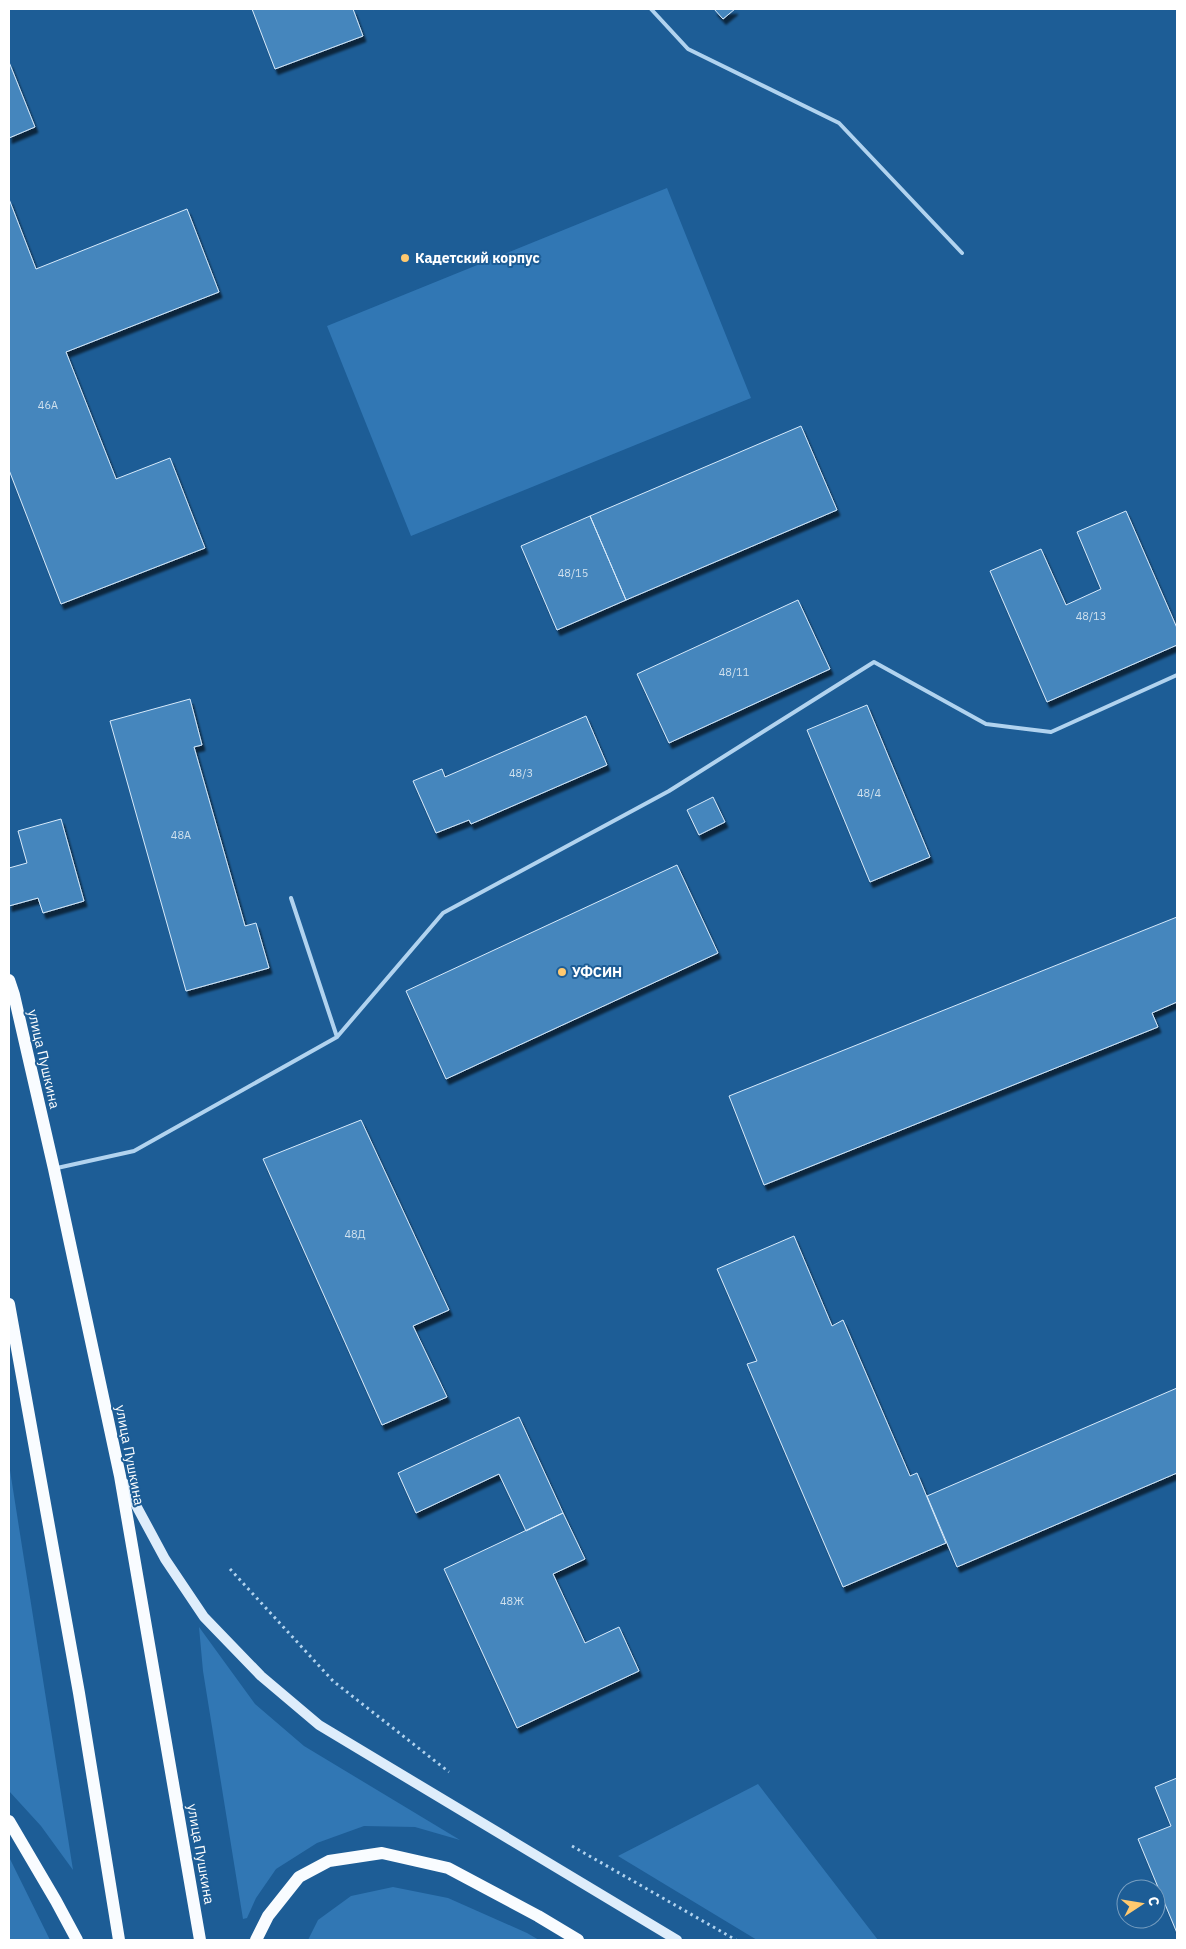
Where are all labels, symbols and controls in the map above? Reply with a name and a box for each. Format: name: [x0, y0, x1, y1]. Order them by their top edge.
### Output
place label: Кадетский корпус: [415, 249, 540, 267]
marker: Кадетский корпус: [399, 252, 411, 264]
house number: 46А: [38, 398, 58, 412]
house number: 48/15: [558, 566, 588, 580]
house number: 48/13: [1076, 609, 1106, 623]
house number: 48/11: [719, 665, 750, 679]
house number: 48/3: [509, 766, 533, 780]
house number: 48/4: [857, 786, 881, 800]
house number: 48А: [171, 828, 191, 842]
place label: УФСИН: [572, 963, 622, 981]
marker: УФСИН: [556, 966, 568, 978]
street label: улица Пушкина: [24, 1007, 64, 1111]
house number: 48Д: [344, 1227, 366, 1241]
street label: улица Пушкина: [111, 1403, 149, 1507]
house number: 48Ж: [500, 1594, 524, 1608]
street label: улица Пушкина: [183, 1802, 219, 1906]
north arrow: [1116, 1879, 1166, 1929]
text: С: [1144, 1895, 1163, 1908]

